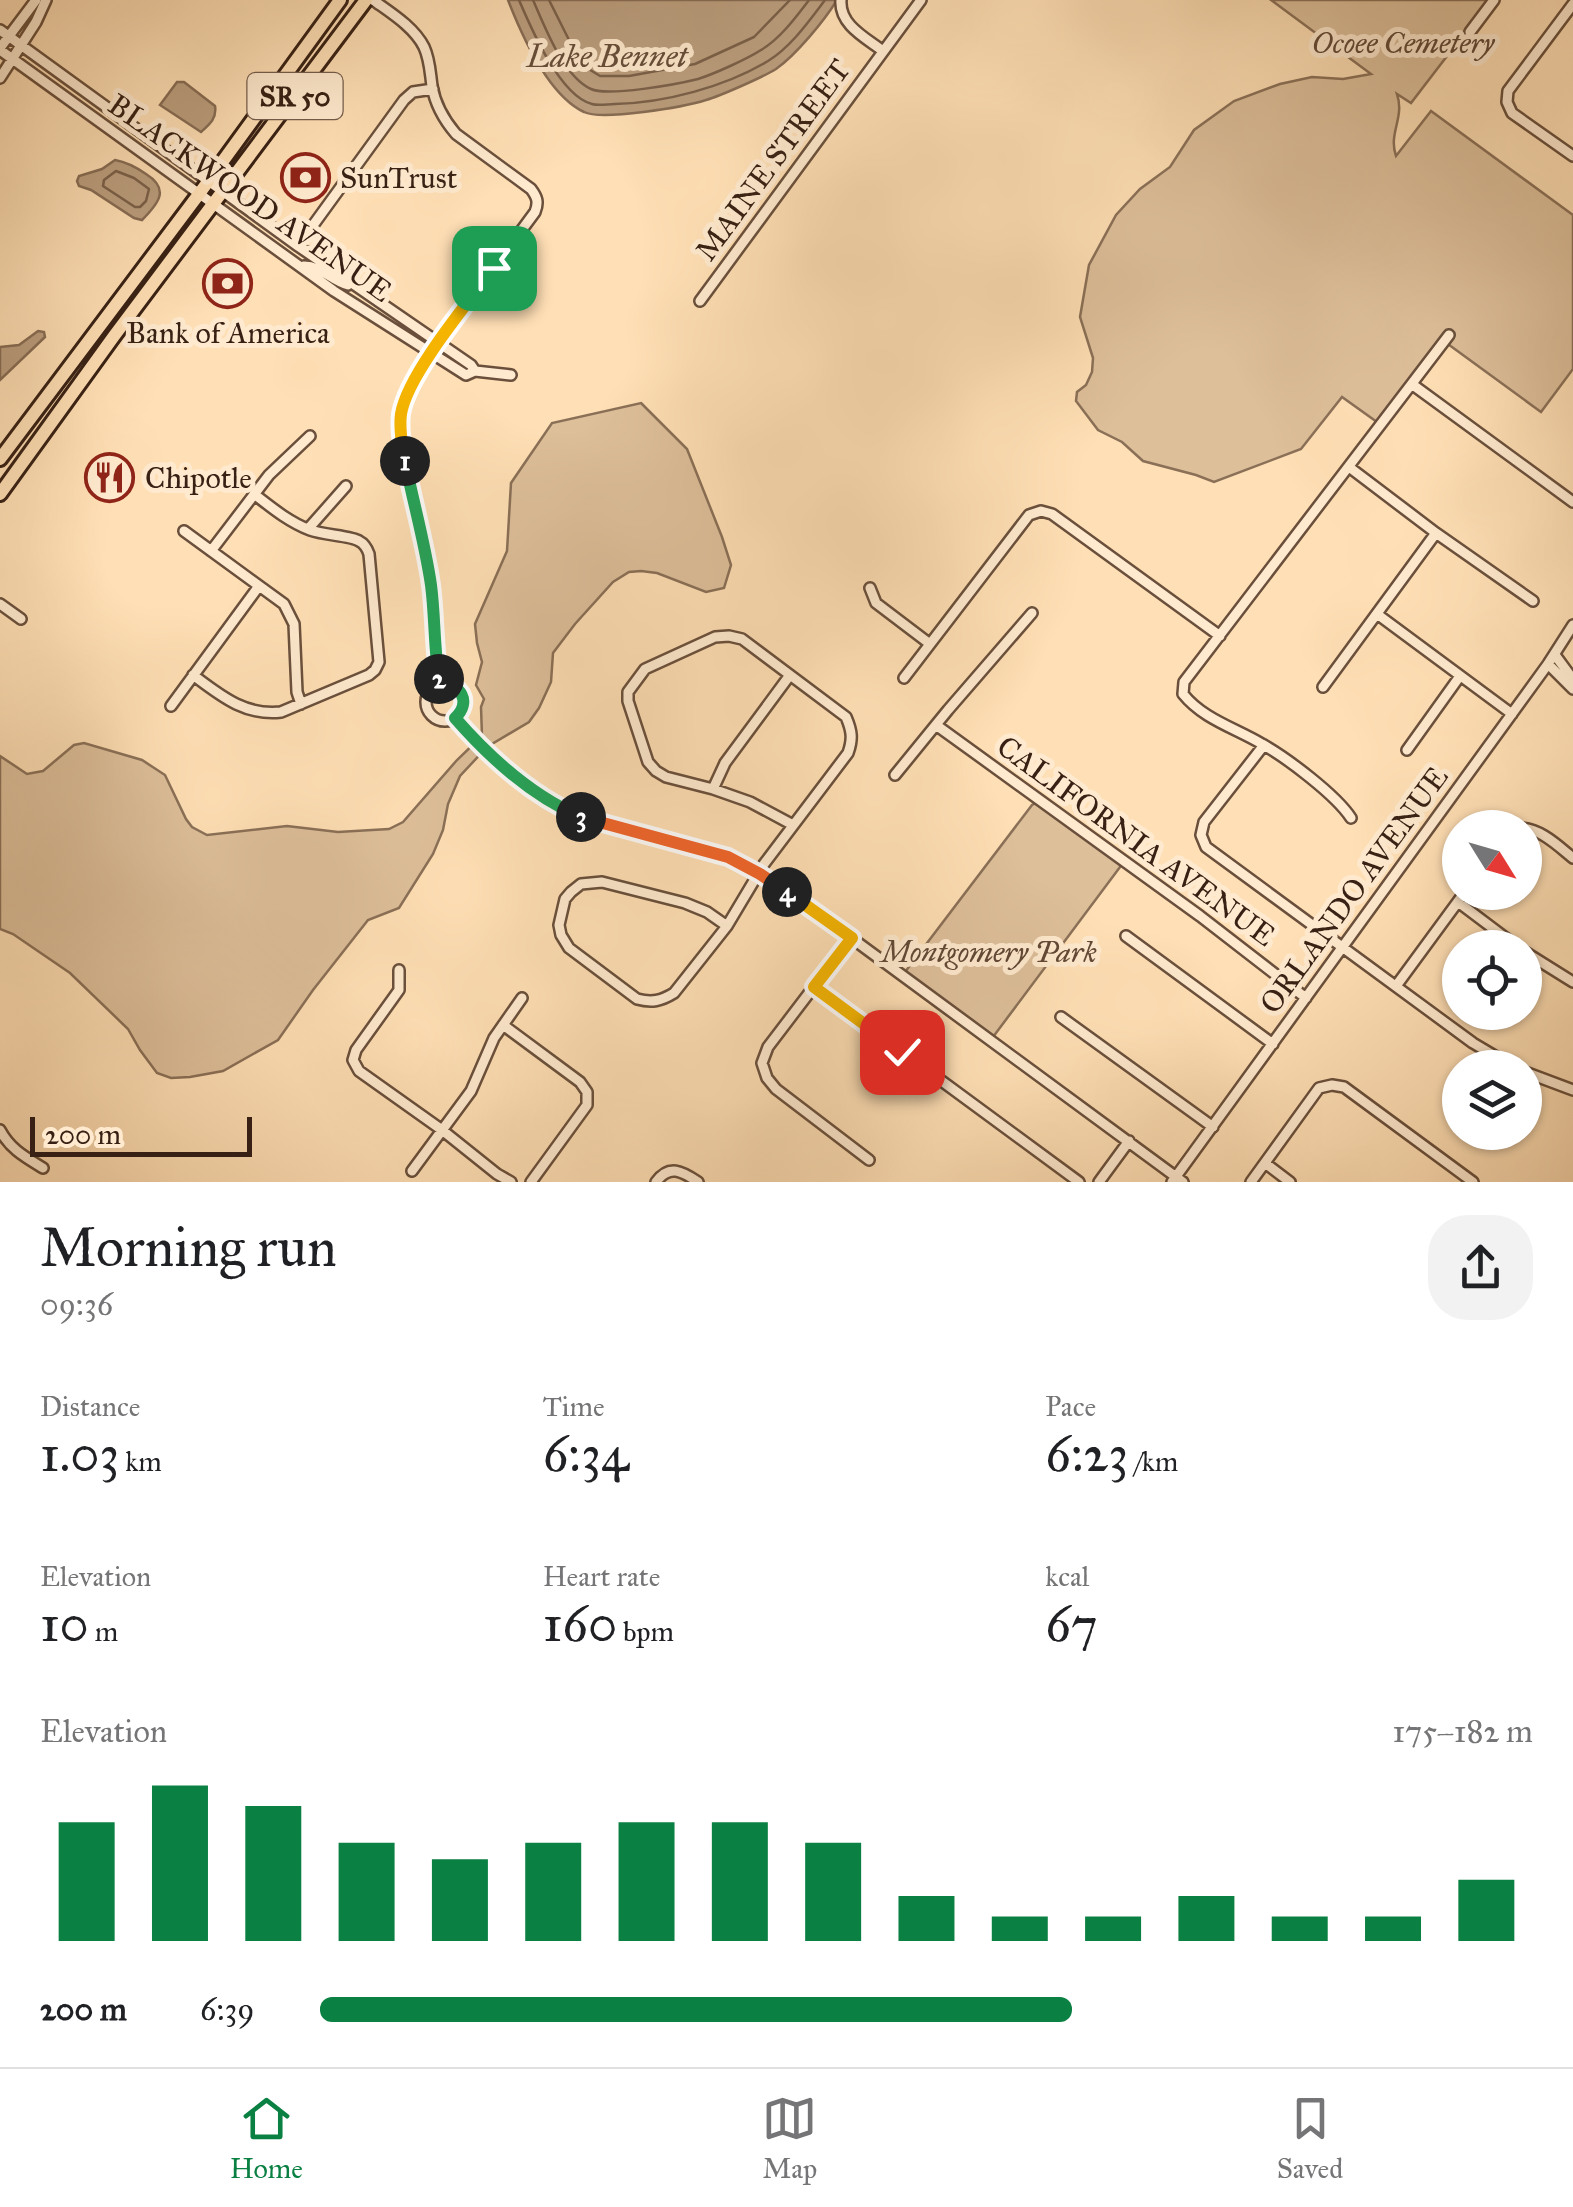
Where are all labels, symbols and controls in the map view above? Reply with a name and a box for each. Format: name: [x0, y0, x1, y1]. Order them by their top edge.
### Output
park label: Ocoee Cemetery: [1312, 25, 1496, 61]
water label: Lake Bennet: [525, 37, 689, 76]
street label: MAINE STREET: [688, 52, 858, 268]
road number: SR 50: [248, 73, 342, 119]
street label: BLACKWOOD AVENUE: [101, 86, 399, 310]
bank icon: SunTrust: [279, 152, 331, 204]
place label: SunTrust: [340, 160, 458, 196]
pin: [452, 226, 537, 311]
icon: arrive: [467, 241, 522, 296]
bank icon: Bank of America: [202, 258, 254, 310]
place label: Bank of America: [126, 315, 330, 351]
pin: 1: [380, 436, 430, 486]
text: 1: [399, 443, 411, 478]
restaurant icon: Chipotle: [84, 452, 136, 504]
place label: Chipotle: [145, 460, 252, 496]
pin: 2: [414, 654, 464, 704]
text: 2: [432, 661, 446, 696]
street label: CALIFORNIA AVENUE: [990, 728, 1282, 954]
street label: ORLANDO AVENUE: [1252, 760, 1456, 1020]
pin: 3: [556, 792, 606, 842]
text: 3: [575, 799, 587, 834]
north arrow: [1442, 810, 1542, 910]
map controls: [1442, 810, 1542, 1150]
pin: 4: [762, 867, 812, 917]
text: 4: [779, 874, 795, 909]
button: locate: [1442, 930, 1542, 1030]
park label: Montgomery Park: [878, 934, 1097, 970]
pin: [860, 1010, 945, 1095]
icon: check: [875, 1025, 930, 1080]
button: layers: [1442, 1050, 1542, 1150]
scale bar: [30, 1112, 252, 1156]
text: 200 m: [45, 1117, 121, 1152]
text: Morning run: [40, 1214, 337, 1281]
button: share: [1428, 1215, 1533, 1320]
text: 09:36: [40, 1285, 113, 1324]
text: Distance: [40, 1389, 140, 1424]
text: Time: [543, 1389, 605, 1424]
text: Pace: [1045, 1389, 1096, 1424]
text: 1.03: [40, 1424, 119, 1485]
text: 6:34: [543, 1424, 629, 1485]
text: 6:23: [1045, 1424, 1128, 1485]
text: km: [119, 1444, 162, 1479]
text: /km: [1128, 1444, 1178, 1479]
text: Elevation: [40, 1559, 151, 1594]
text: Heart rate: [543, 1559, 660, 1594]
text: kcal: [1045, 1559, 1089, 1594]
text: 10: [40, 1594, 89, 1655]
text: 160: [543, 1594, 617, 1655]
text: 67: [1045, 1594, 1098, 1655]
text: m: [89, 1614, 118, 1649]
text: bpm: [617, 1614, 674, 1649]
text: Elevation: [40, 1712, 167, 1751]
text: 175–182 m: [1392, 1712, 1533, 1751]
text: 200 m: [40, 1990, 127, 2029]
text: 6:39: [200, 1990, 254, 2029]
tab: Home: [230, 2091, 303, 2186]
tab: Map: [762, 2091, 817, 2186]
tab: Saved: [1277, 2091, 1343, 2186]

